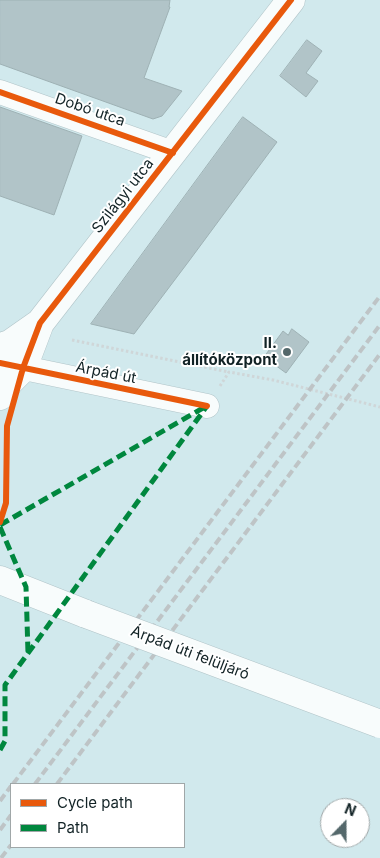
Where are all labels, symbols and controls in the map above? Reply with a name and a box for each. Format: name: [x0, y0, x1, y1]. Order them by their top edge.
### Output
street label: Dobó utca: [53, 90, 127, 130]
street label: Szilágyi utca: [88, 155, 158, 237]
place label: II. állítóközpont: [182, 334, 277, 369]
marker: II. állítóközpont: [281, 346, 293, 358]
street label: Árpád út: [74, 358, 138, 388]
street label: Árpád úti felüljáró: [128, 622, 252, 684]
legend: [10, 783, 185, 848]
text: Cycle path: [57, 793, 133, 812]
north arrow: [320, 798, 370, 848]
text: N: [342, 800, 359, 819]
text: Path: [57, 818, 89, 837]

